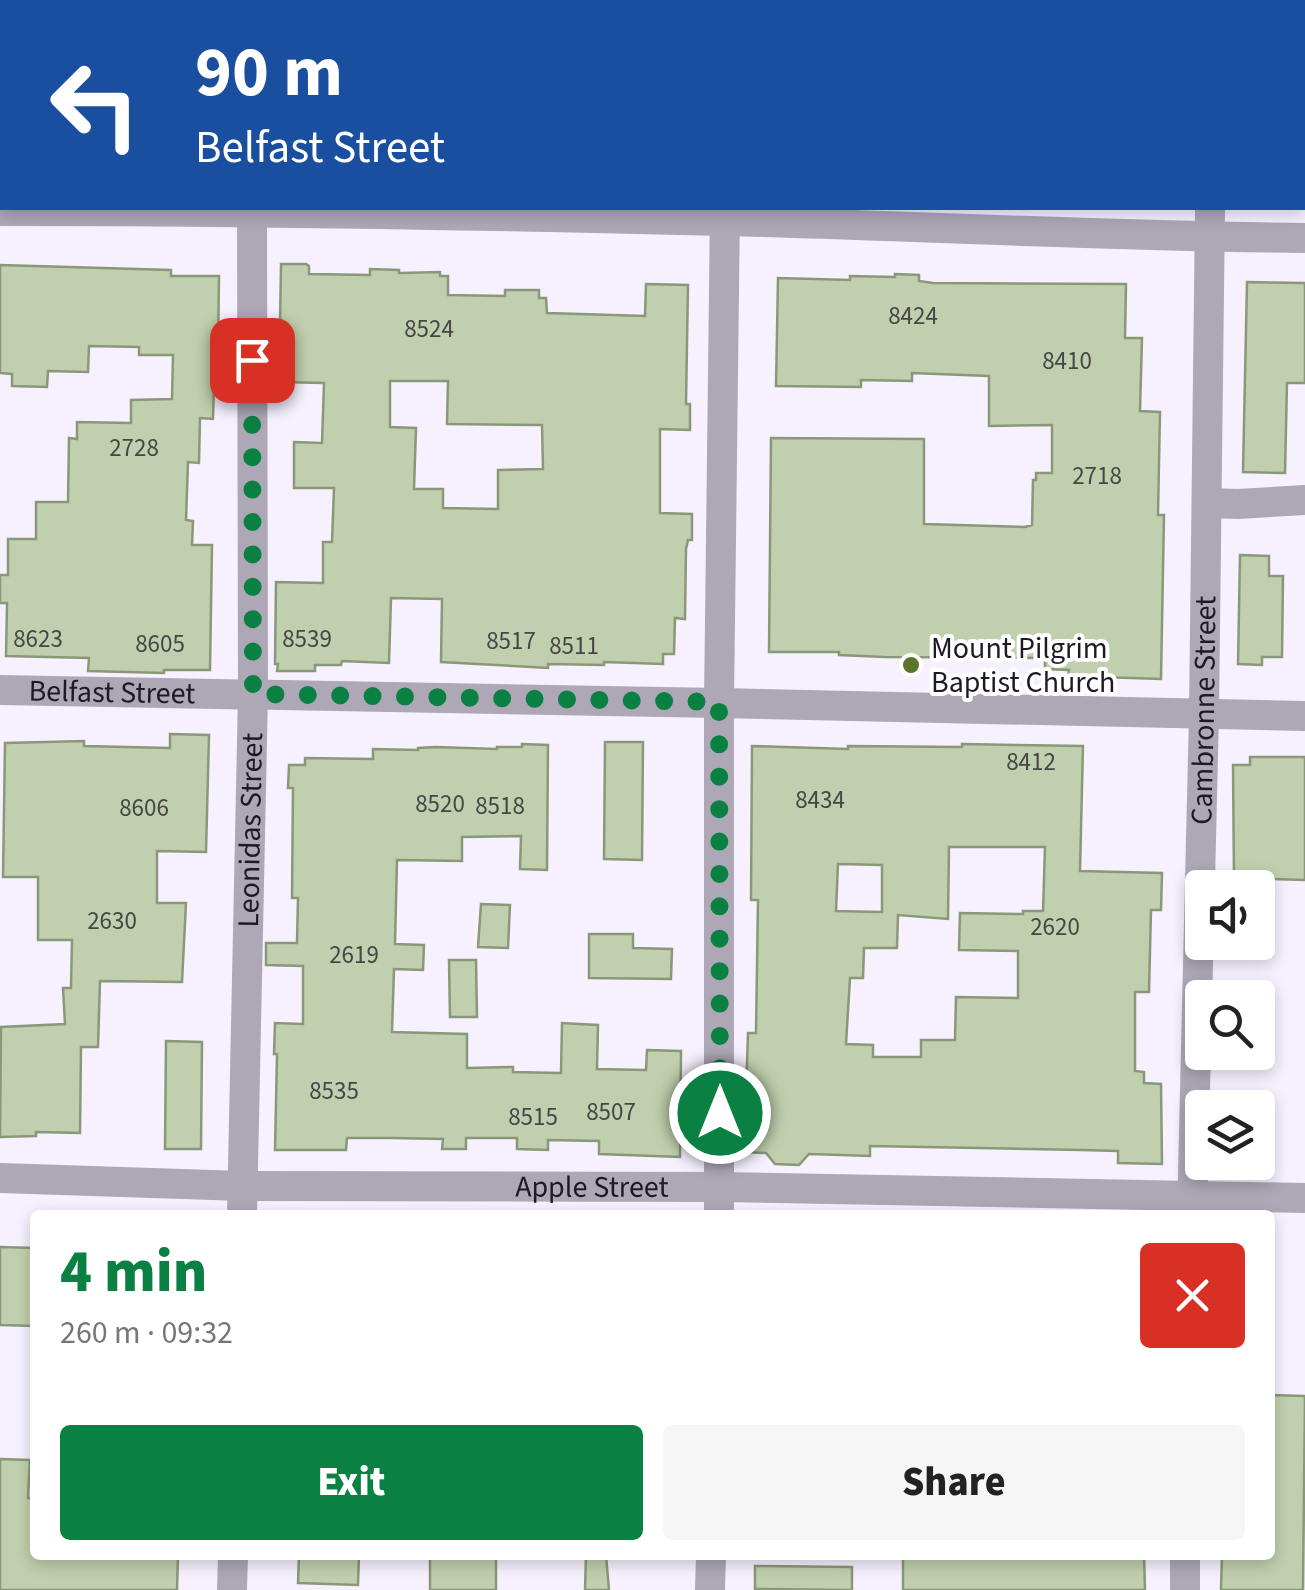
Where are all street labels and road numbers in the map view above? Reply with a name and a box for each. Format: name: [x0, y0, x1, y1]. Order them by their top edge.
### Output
street label: Cambronne Street: [1180, 595, 1227, 825]
street label: Belfast Street: [28, 669, 196, 715]
street label: Leonidas Street: [227, 732, 274, 928]
street label: Apple Street: [515, 1165, 669, 1208]

